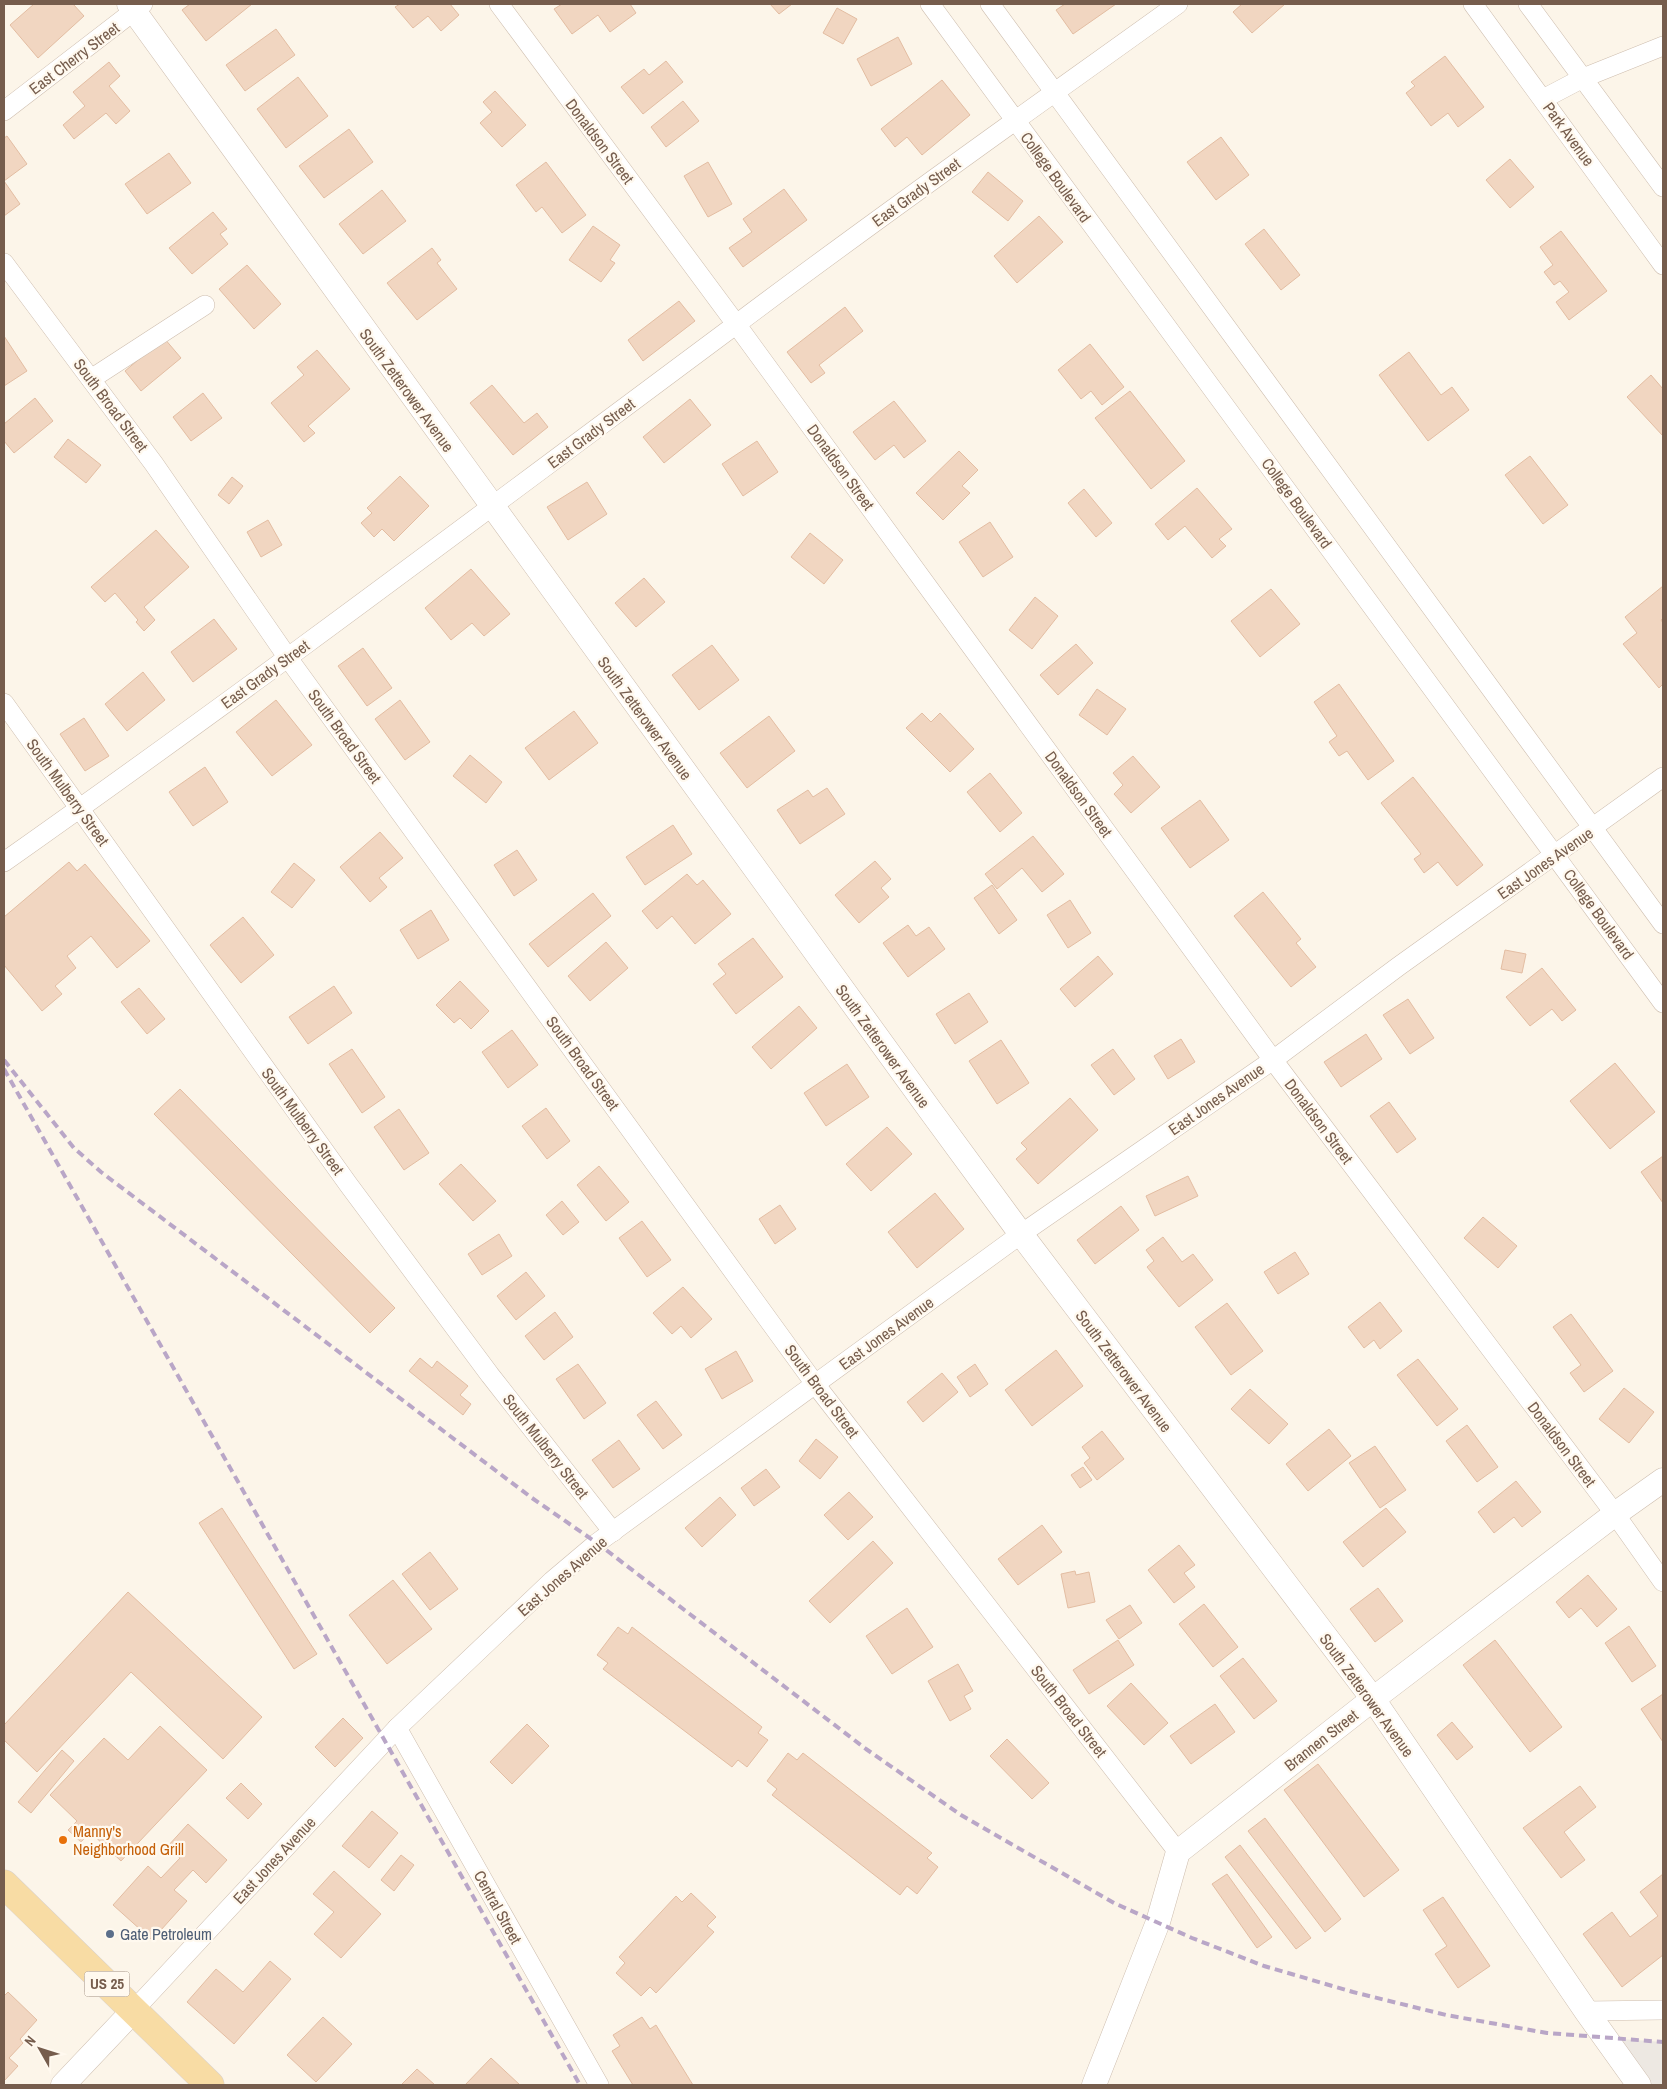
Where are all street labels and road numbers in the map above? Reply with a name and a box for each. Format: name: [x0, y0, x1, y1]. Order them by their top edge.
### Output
street label: East Cherry Street: [24, 17, 124, 99]
street label: Donaldson Street: [561, 94, 639, 188]
street label: Park Avenue: [1538, 98, 1600, 170]
street label: College Boulevard: [1016, 127, 1096, 227]
street label: East Grady Street: [867, 152, 965, 232]
street label: South Zetterower Avenue: [355, 324, 459, 456]
street label: South Broad Street: [69, 354, 154, 456]
street label: East Grady Street: [543, 393, 640, 473]
street label: Donaldson Street: [802, 420, 880, 515]
street label: College Boulevard: [1257, 453, 1337, 553]
street label: East Grady Street: [216, 634, 314, 714]
street label: South Zetterower Avenue: [593, 652, 697, 784]
street label: South Broad Street: [303, 684, 387, 788]
street label: South Mulberry Street: [22, 734, 115, 850]
street label: Donaldson Street: [1040, 747, 1118, 842]
street label: East Jones Avenue: [1493, 822, 1597, 904]
street label: College Boulevard: [1559, 864, 1639, 964]
street label: South Zetterower Avenue: [831, 980, 935, 1112]
street label: South Broad Street: [541, 1011, 625, 1115]
street label: East Jones Avenue: [1164, 1058, 1268, 1140]
street label: South Mulberry Street: [257, 1063, 350, 1179]
street label: Donaldson Street: [1280, 1074, 1358, 1168]
street label: East Jones Avenue: [834, 1291, 938, 1375]
street label: South Zetterower Avenue: [1071, 1305, 1177, 1437]
street label: South Broad Street: [780, 1340, 865, 1442]
street label: South Mulberry Street: [498, 1389, 594, 1503]
street label: Donaldson Street: [1523, 1397, 1601, 1491]
street label: East Jones Avenue: [512, 1531, 612, 1621]
street label: South Zetterower Avenue: [1315, 1629, 1419, 1761]
street label: South Broad Street: [1026, 1660, 1112, 1762]
street label: Brannen Street: [1279, 1704, 1363, 1776]
street label: East Jones Avenue: [228, 1811, 320, 1909]
street label: Central Street: [469, 1866, 527, 1948]
road number: US 25: [84, 1972, 130, 1996]

